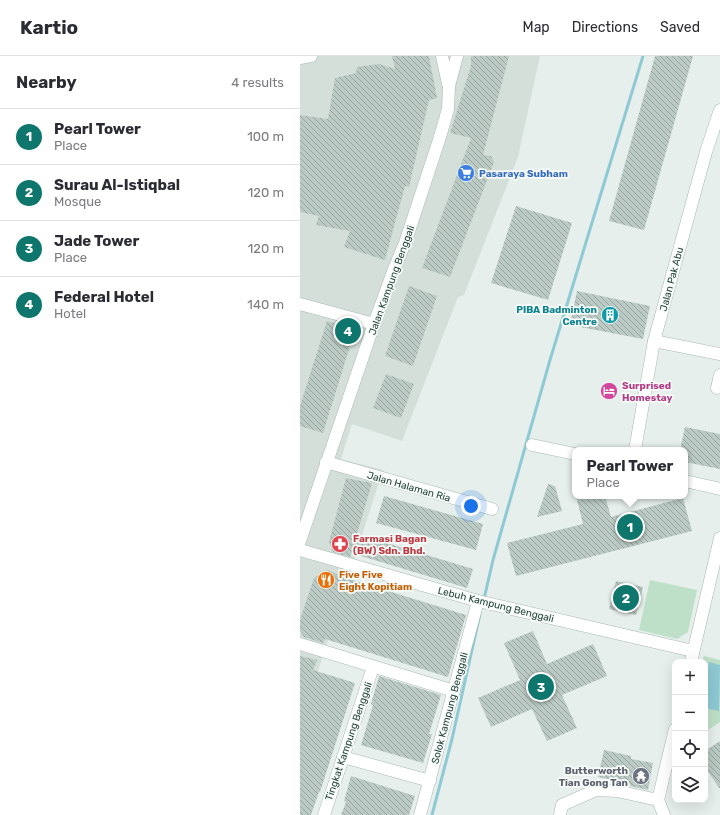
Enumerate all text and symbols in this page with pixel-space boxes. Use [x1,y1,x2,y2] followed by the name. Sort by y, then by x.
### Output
[20,16,78,39] text: Kartio
[523,19,550,36] text: Map
[572,19,638,36] text: Directions
[660,19,700,36] text: Saved
[16,72,77,92] text: Nearby
[231,75,284,90] text: 4 results
[54,120,141,138] text: Pearl Tower
[26,129,32,144] text: 1
[247,129,284,144] text: 100 m
[54,138,87,153] text: Place
[456,163,476,183] supermarket icon: Pasaraya Subham
[479,168,568,180] place label: Pasaraya Subham
[54,176,180,194] text: Surau Al-Istiqbal
[25,185,33,200] text: 2
[248,185,284,200] text: 120 m
[54,194,101,209] text: Mosque
[367,224,417,337] street label: Jalan Kampung Benggali
[54,232,139,250] text: Jade Tower
[25,241,33,256] text: 3
[248,241,284,256] text: 120 m
[658,246,686,313] street label: Jalan Pak Abu
[54,250,87,265] text: Place
[54,288,154,306] text: Federal Hotel
[25,297,33,312] text: 4
[247,297,284,312] text: 140 m
[516,304,597,328] place label: PIBA Badminton Centre
[600,305,620,325] building icon: PIBA Badminton Centre
[54,306,86,321] text: Hotel
[335,316,361,346] pin: 4
[622,380,673,404] place label: Surprised Homestay
[599,381,619,401] hotel icon: Surprised Homestay
[572,447,688,499] popup
[587,457,673,475] text: Pearl Tower
[366,469,452,505] street label: Jalan Halaman Ria
[587,475,620,490] text: Place
[461,496,481,516] your location
[617,512,643,542] pin: 1
[353,533,427,557] place label: Farmasi Bagan (BW) Sdn. Bhd.
[330,534,350,554] pharmacy icon: Farmasi Bagan (BW) Sdn. Bhd.
[339,569,412,593] place label: Five Five Eight Kopitiam
[316,570,336,590] restaurant icon: Five Five Eight Kopitiam
[613,583,639,613] pin: 2
[437,585,555,625] street label: Lebuh Kampung Benggali
[429,651,471,765] street label: Solok Kampung Benggali
[672,659,708,803] map controls
[672,659,708,695] button: +
[528,672,554,702] pin: 3
[323,680,375,802] street label: Tingkat Kampung Benggali
[672,695,708,731] button: −
[672,731,708,767] button: locate
[559,765,628,789] place label: Butterworth Tian Gong Tan
[631,766,651,786] temple icon: Butterworth Tian Gong Tan
[672,767,708,803] button: layers

